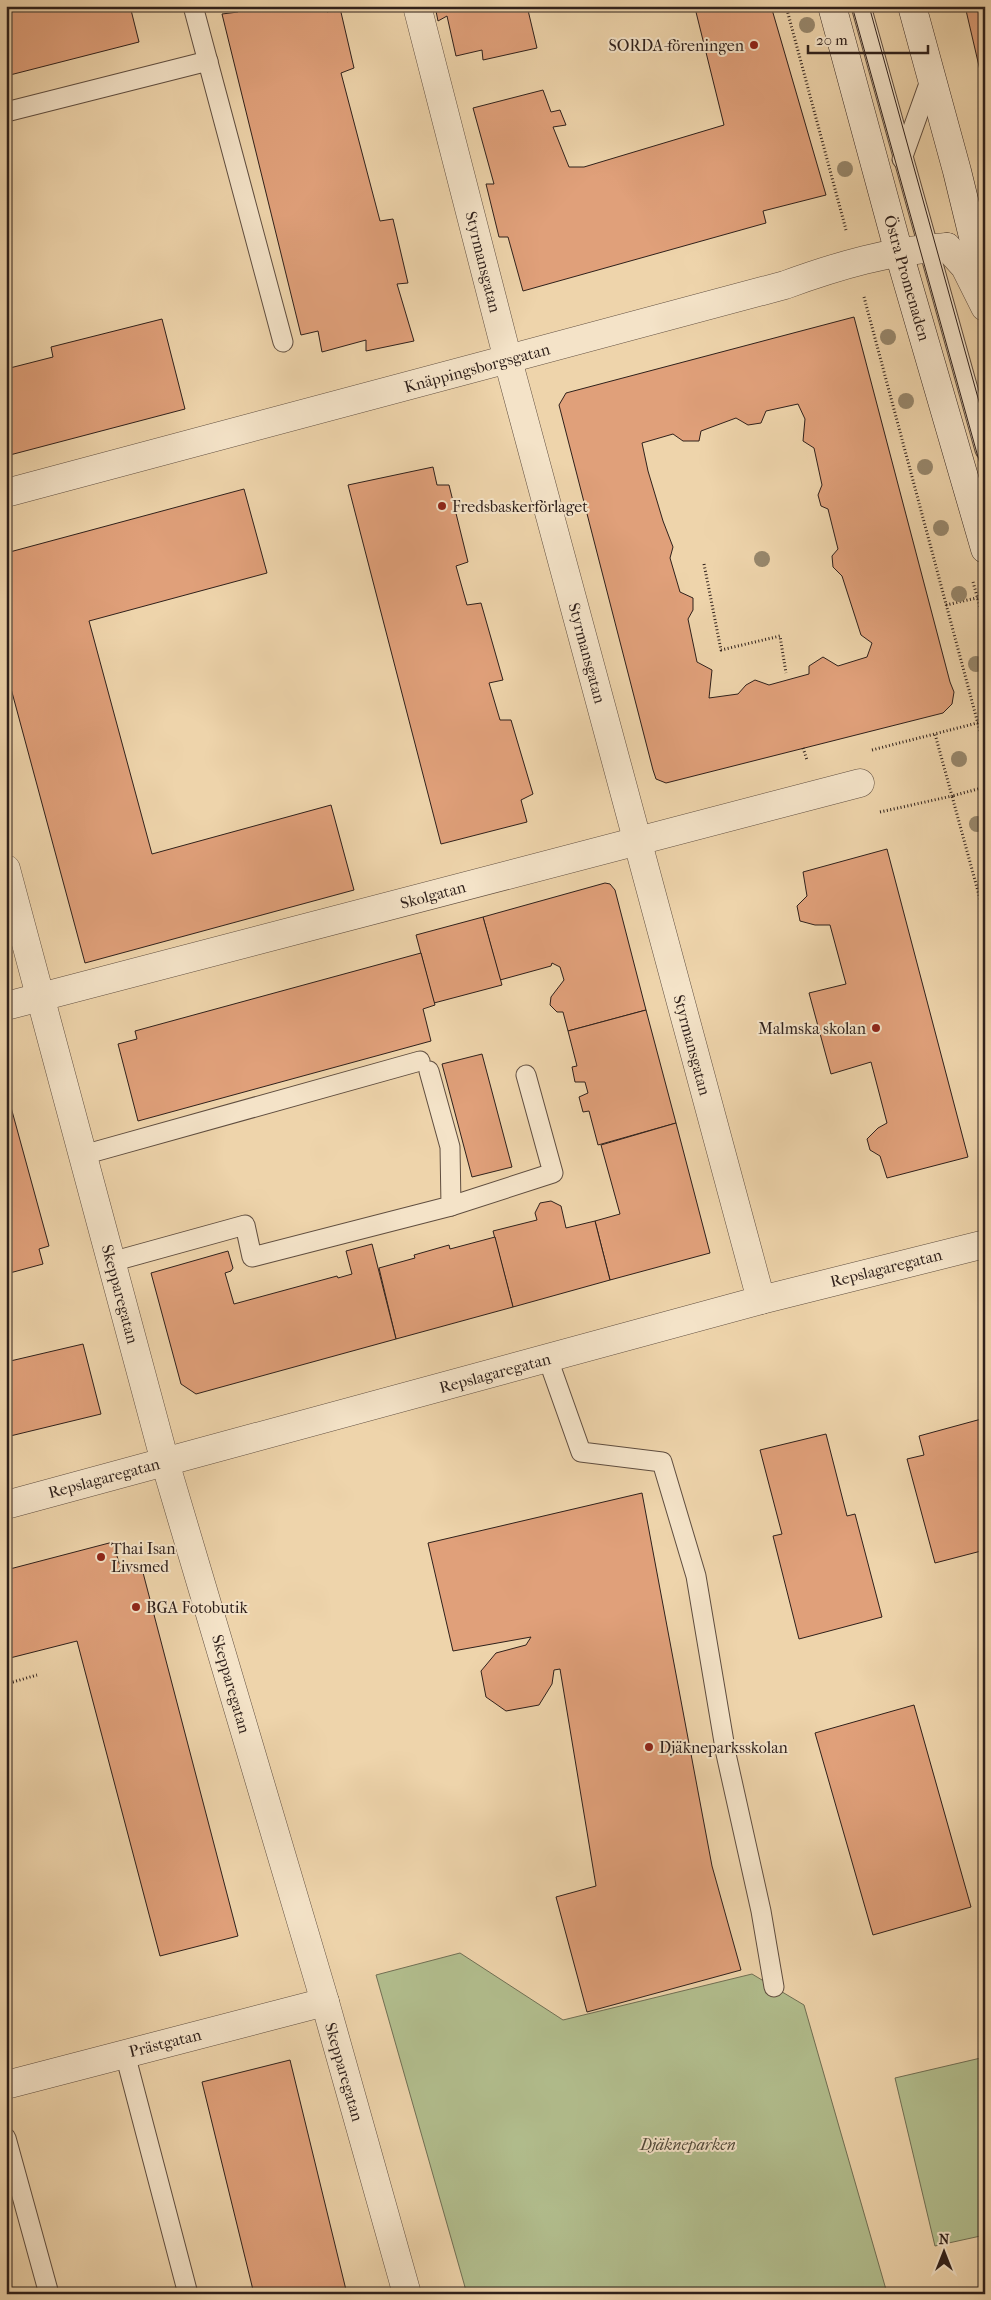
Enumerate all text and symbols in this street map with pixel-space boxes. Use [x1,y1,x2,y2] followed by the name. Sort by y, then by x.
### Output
[808,22,928,54] scale bar
[816,31,848,49] text: 20 m
[609,36,745,55] place label: SORDA-föreningen
[748,39,760,51] marker: SORDA-föreningen
[461,209,505,315] street label: Styrmansgatan
[880,213,934,344] street label: Östra Promenaden
[402,339,553,397] street label: Knäppingsborgsgatan
[452,497,588,516] place label: Fredsbaskerförlaget
[436,500,448,512] marker: Fredsbaskerförlaget
[564,601,610,706] street label: Styrmansgatan
[398,877,468,913] street label: Skolgatan
[669,993,715,1098] street label: Styrmansgatan
[758,1019,867,1038] place label: Malmska skolan
[870,1022,882,1034] marker: Malmska skolan
[98,1242,143,1346] street label: Skepparegatan
[828,1245,945,1291] street label: Repslagaregatan
[437,1349,553,1397] street label: Repslagaregatan
[46,1454,162,1502] street label: Repslagaregatan
[111,1539,176,1576] place label: Thai Isan Livsmed
[95,1551,107,1563] marker: Thai Isan Livsmed
[146,1598,249,1617] place label: BGA Fotobutik
[130,1601,142,1613] marker: BGA Fotobutik
[208,1632,254,1736] street label: Skepparegatan
[659,1738,789,1757] place label: Djäkneparksskolan
[643,1741,655,1753] marker: Djäkneparksskolan
[321,2020,367,2124] street label: Skepparegatan
[127,2025,204,2061] street label: Prästgatan
[639,2135,736,2154] park label: Djäkneparken
[918,2228,968,2278] north arrow
[939,2231,950,2248] text: N

